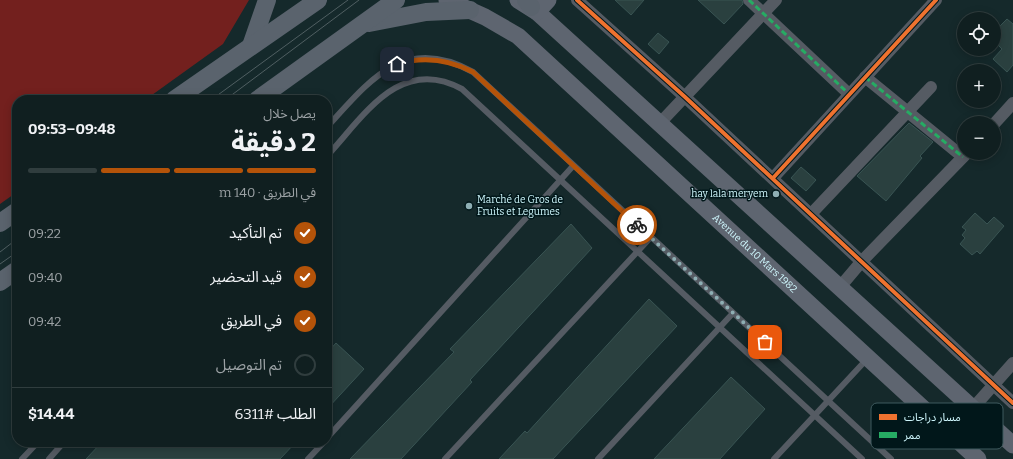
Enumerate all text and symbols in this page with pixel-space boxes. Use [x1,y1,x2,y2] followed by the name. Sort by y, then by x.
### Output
[957,12,1001,160] map controls
[957,12,1001,56] button: locate
[380,47,414,81] pin
[386,53,408,75] icon: home
[957,64,1001,108] button: +
[263,106,316,121] text: يصل خلال
[957,116,1001,160] button: −
[28,120,116,138] text: 09:48–09:53
[231,127,316,158] text: 2 دقيقة
[219,185,316,200] text: في الطريق · 140 m
[691,188,768,200] place label: hay lala meryem
[771,189,781,199] marker: hay lala meryem
[477,194,563,218] place label: Marché de Gros de Fruits et Legumes
[464,201,474,211] marker: Marché de Gros de Fruits et Legumes
[617,205,657,245] courier
[710,212,799,295] street label: Avenue du 10 Mars 1982
[626,214,648,236] icon: bike
[294,222,316,244] icon: check
[229,224,282,242] text: تم التأكيد
[28,226,61,241] text: 09:22
[294,266,316,288] icon: check
[210,268,282,286] text: قيد التحضير
[28,270,63,285] text: 09:40
[294,310,316,332] icon: check
[221,312,282,330] text: في الطريق
[28,314,61,329] text: 09:42
[748,325,782,359] pin
[754,331,776,353] icon: bag
[216,356,282,374] text: تم التوصيل
[871,403,1003,449] legend
[28,405,74,423] text: $14.44
[235,405,316,423] text: الطلب #6311
[904,411,961,424] text: مسار دراجات
[903,429,921,442] text: ممر

